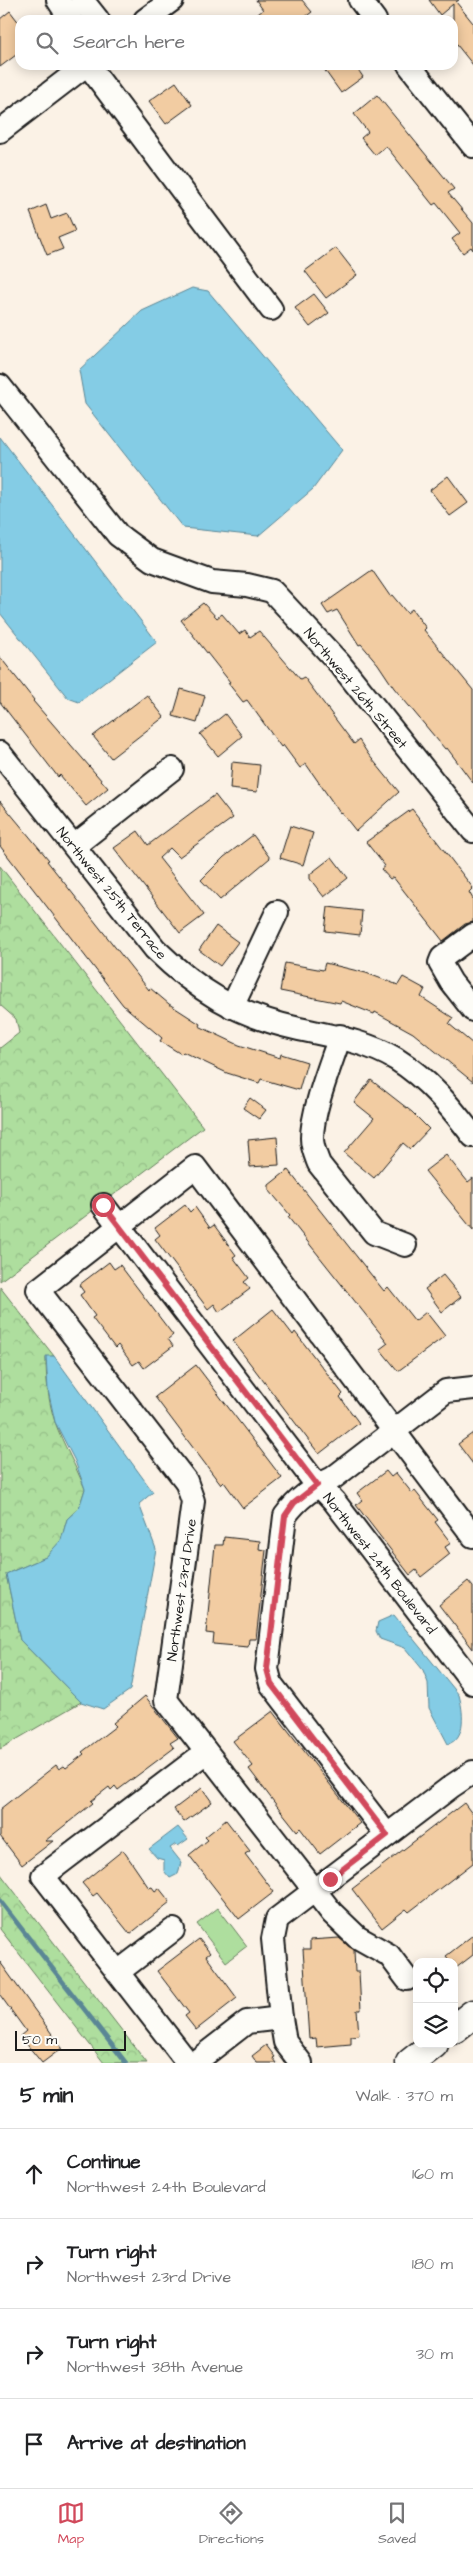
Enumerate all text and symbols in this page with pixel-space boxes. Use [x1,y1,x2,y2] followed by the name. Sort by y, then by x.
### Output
[15,15,458,70] search box
[33,29,61,57] icon: search
[73,29,185,56] text: Search here
[299,624,412,754] street label: Northwest 26th Street
[51,823,171,965] street label: Northwest 25th Terrace
[92,1194,115,1217] route start
[318,1489,441,1638] street label: Northwest 24th Boulevard
[162,1517,202,1663] street label: Northwest 23rd Drive
[319,1868,342,1891] route end
[413,1958,458,2048] map controls
[413,1958,458,2003] button: locate
[413,2003,458,2048] button: layers
[15,2028,126,2051] scale bar
[22,2030,57,2050] text: 50 m
[20,2081,73,2110] text: 5 min
[355,2085,453,2107] text: Walk · 370 m
[67,2149,141,2176] text: Continue
[20,2160,48,2188] icon: ahead
[412,2163,453,2185] text: 160 m
[67,2176,266,2198] text: Northwest 24th Boulevard
[67,2239,156,2266] text: Turn right
[20,2250,48,2278] icon: right
[412,2253,453,2275] text: 180 m
[67,2266,231,2288] text: Northwest 23rd Drive
[67,2329,156,2356] text: Turn right
[20,2340,48,2368] icon: right
[416,2343,453,2365] text: 30 m
[67,2356,243,2378] text: Northwest 38th Avenue
[20,2430,48,2458] icon: arrive
[67,2430,246,2457] text: Arrive at destination
[57,2499,85,2549] tab: Map
[199,2499,264,2549] tab: Directions
[378,2499,416,2549] tab: Saved

